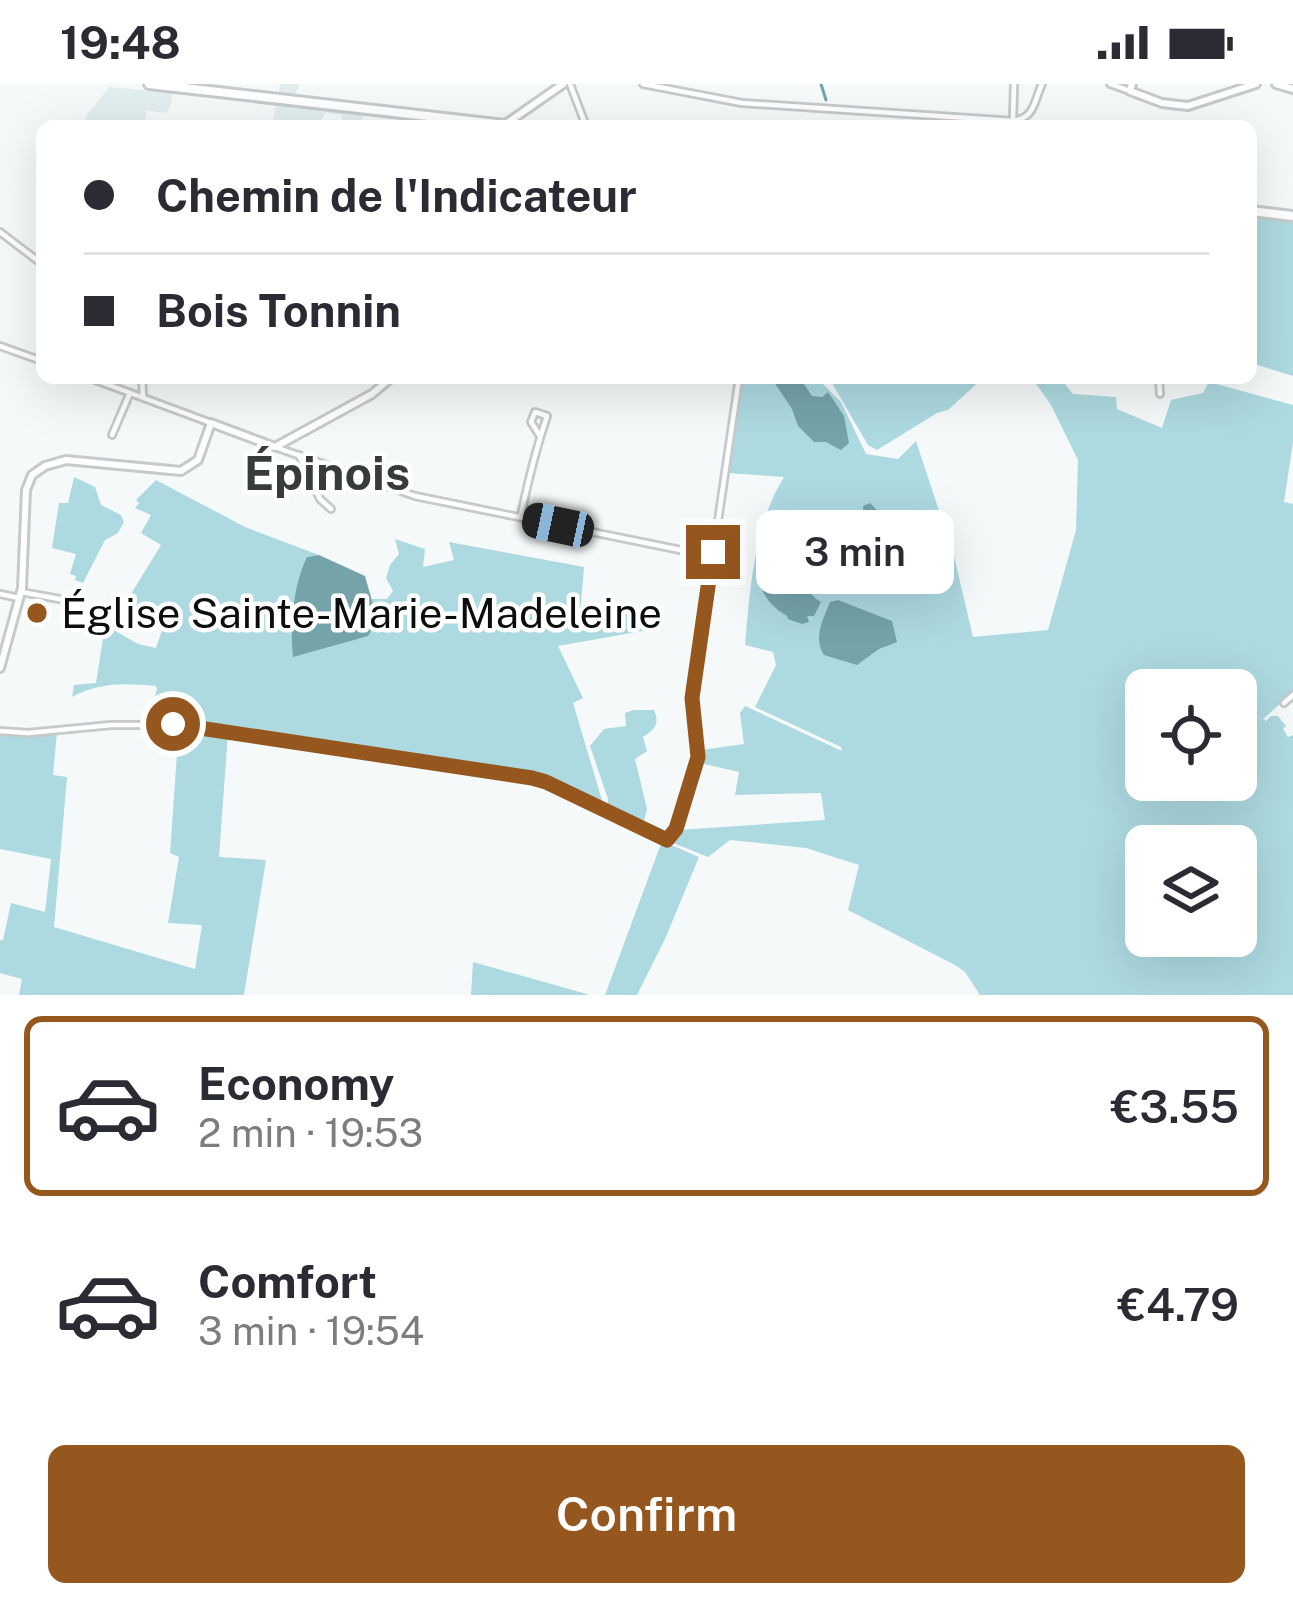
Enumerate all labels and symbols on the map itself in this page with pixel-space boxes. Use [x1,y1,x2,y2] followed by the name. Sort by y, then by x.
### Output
[244,444,410,501] district label: Épinois
[519,500,597,550] car
[755,510,953,594] callout: 3 min
[686,525,740,579] route end
[61,588,662,637] place label: Église Sainte-Marie-Madeleine
[24,600,50,626] marker: Église Sainte-Marie-Madeleine
[146,697,200,751] route start

